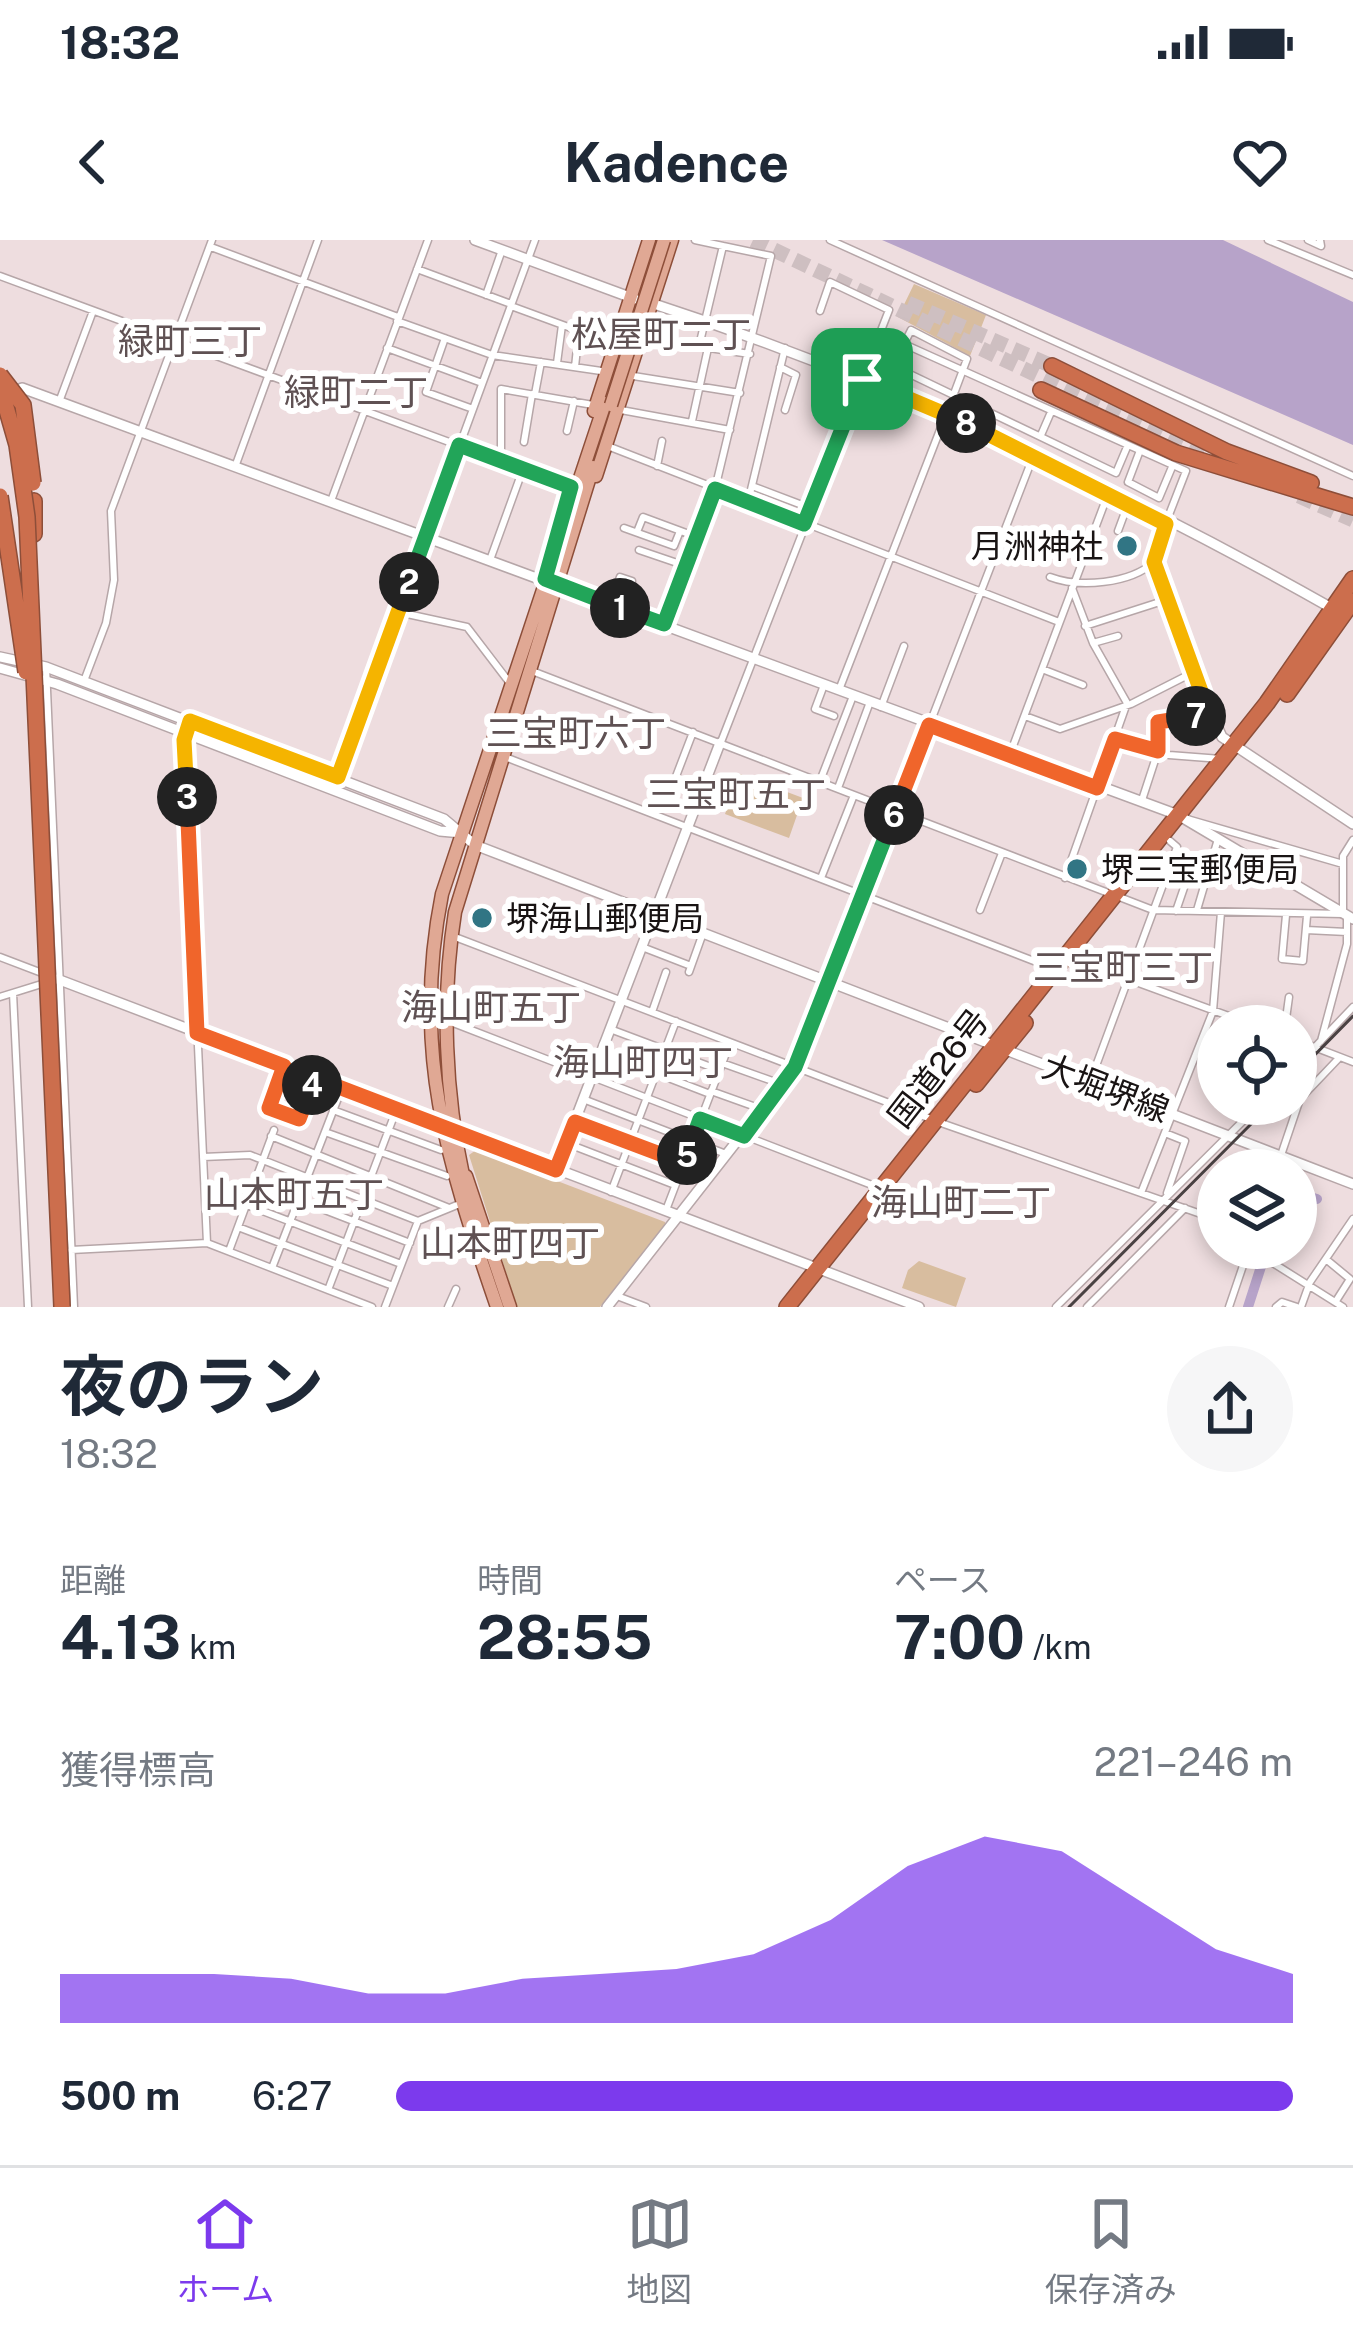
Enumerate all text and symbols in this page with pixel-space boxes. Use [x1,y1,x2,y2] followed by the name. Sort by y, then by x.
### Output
[60,16,180,69] text: 18:32
[60,129,126,195] icon: back
[1227,129,1293,195] icon: heart
[564,131,789,194] text: Kadence
[571,313,751,355] district label: 松屋町二丁
[118,320,262,362] district label: 緑町三丁
[811,328,913,430] pin
[829,346,895,412] icon: arrive
[284,371,428,413] district label: 緑町二丁
[936,393,996,453] pin: 8
[955,404,977,442] text: 8
[971,527,1103,565] place label: 月洲神社
[1114,533,1140,559] marker: 月洲神社
[379,552,439,612] pin: 2
[399,563,419,601] text: 2
[590,578,650,638] pin: 1
[613,589,627,627] text: 1
[1166,686,1226,746] pin: 7
[1186,697,1206,735] text: 7
[486,712,666,754] district label: 三宝町六丁
[157,767,217,827] pin: 3
[646,773,826,815] district label: 三宝町五丁
[176,778,198,816] text: 3
[864,785,924,845] pin: 6
[883,796,905,834] text: 6
[1101,850,1299,888] place label: 堺三宝郵便局
[1064,856,1090,882] marker: 堺三宝郵便局
[506,899,704,937] place label: 堺海山郵便局
[469,905,495,931] marker: 堺海山郵便局
[1033,946,1213,988] district label: 三宝町三丁
[401,986,581,1028] district label: 海山町五丁
[880,1001,996,1135] street label: 国道26号
[1197,1005,1317,1269] map controls
[1197,1005,1317,1125] button: locate
[553,1041,733,1083] district label: 海山町四丁
[1038,1047,1174,1129] street label: 大堀堺線
[282,1055,342,1115] pin: 4
[301,1066,323,1104] text: 4
[657,1125,717,1185] pin: 5
[676,1136,698,1174] text: 5
[1197,1149,1317,1269] button: layers
[204,1173,384,1215] district label: 山本町五丁
[871,1181,1051,1223] district label: 海山町二丁
[420,1222,600,1264] district label: 山本町四丁
[1167,1346,1293,1472] button: share
[60,1347,324,1425] text: 夜のラン
[60,1431,158,1477] text: 18:32
[60,1561,126,1599] text: 距離
[477,1561,543,1599] text: 時間
[894,1561,991,1599] text: ペース
[60,1602,181,1673] text: 4.13
[477,1602,653,1673] text: 28:55
[894,1602,1025,1673] text: 7:00
[181,1628,236,1666] text: km
[1025,1628,1092,1666] text: /km
[1094,1739,1293,1785] text: 221–246 m
[60,1747,216,1793] text: 獲得標高
[60,2073,180,2119] text: 500 m
[252,2073,333,2119] text: 6:27
[176,2191,274,2311] tab: ホーム
[627,2191,693,2311] tab: 地図
[1045,2191,1177,2311] tab: 保存済み

